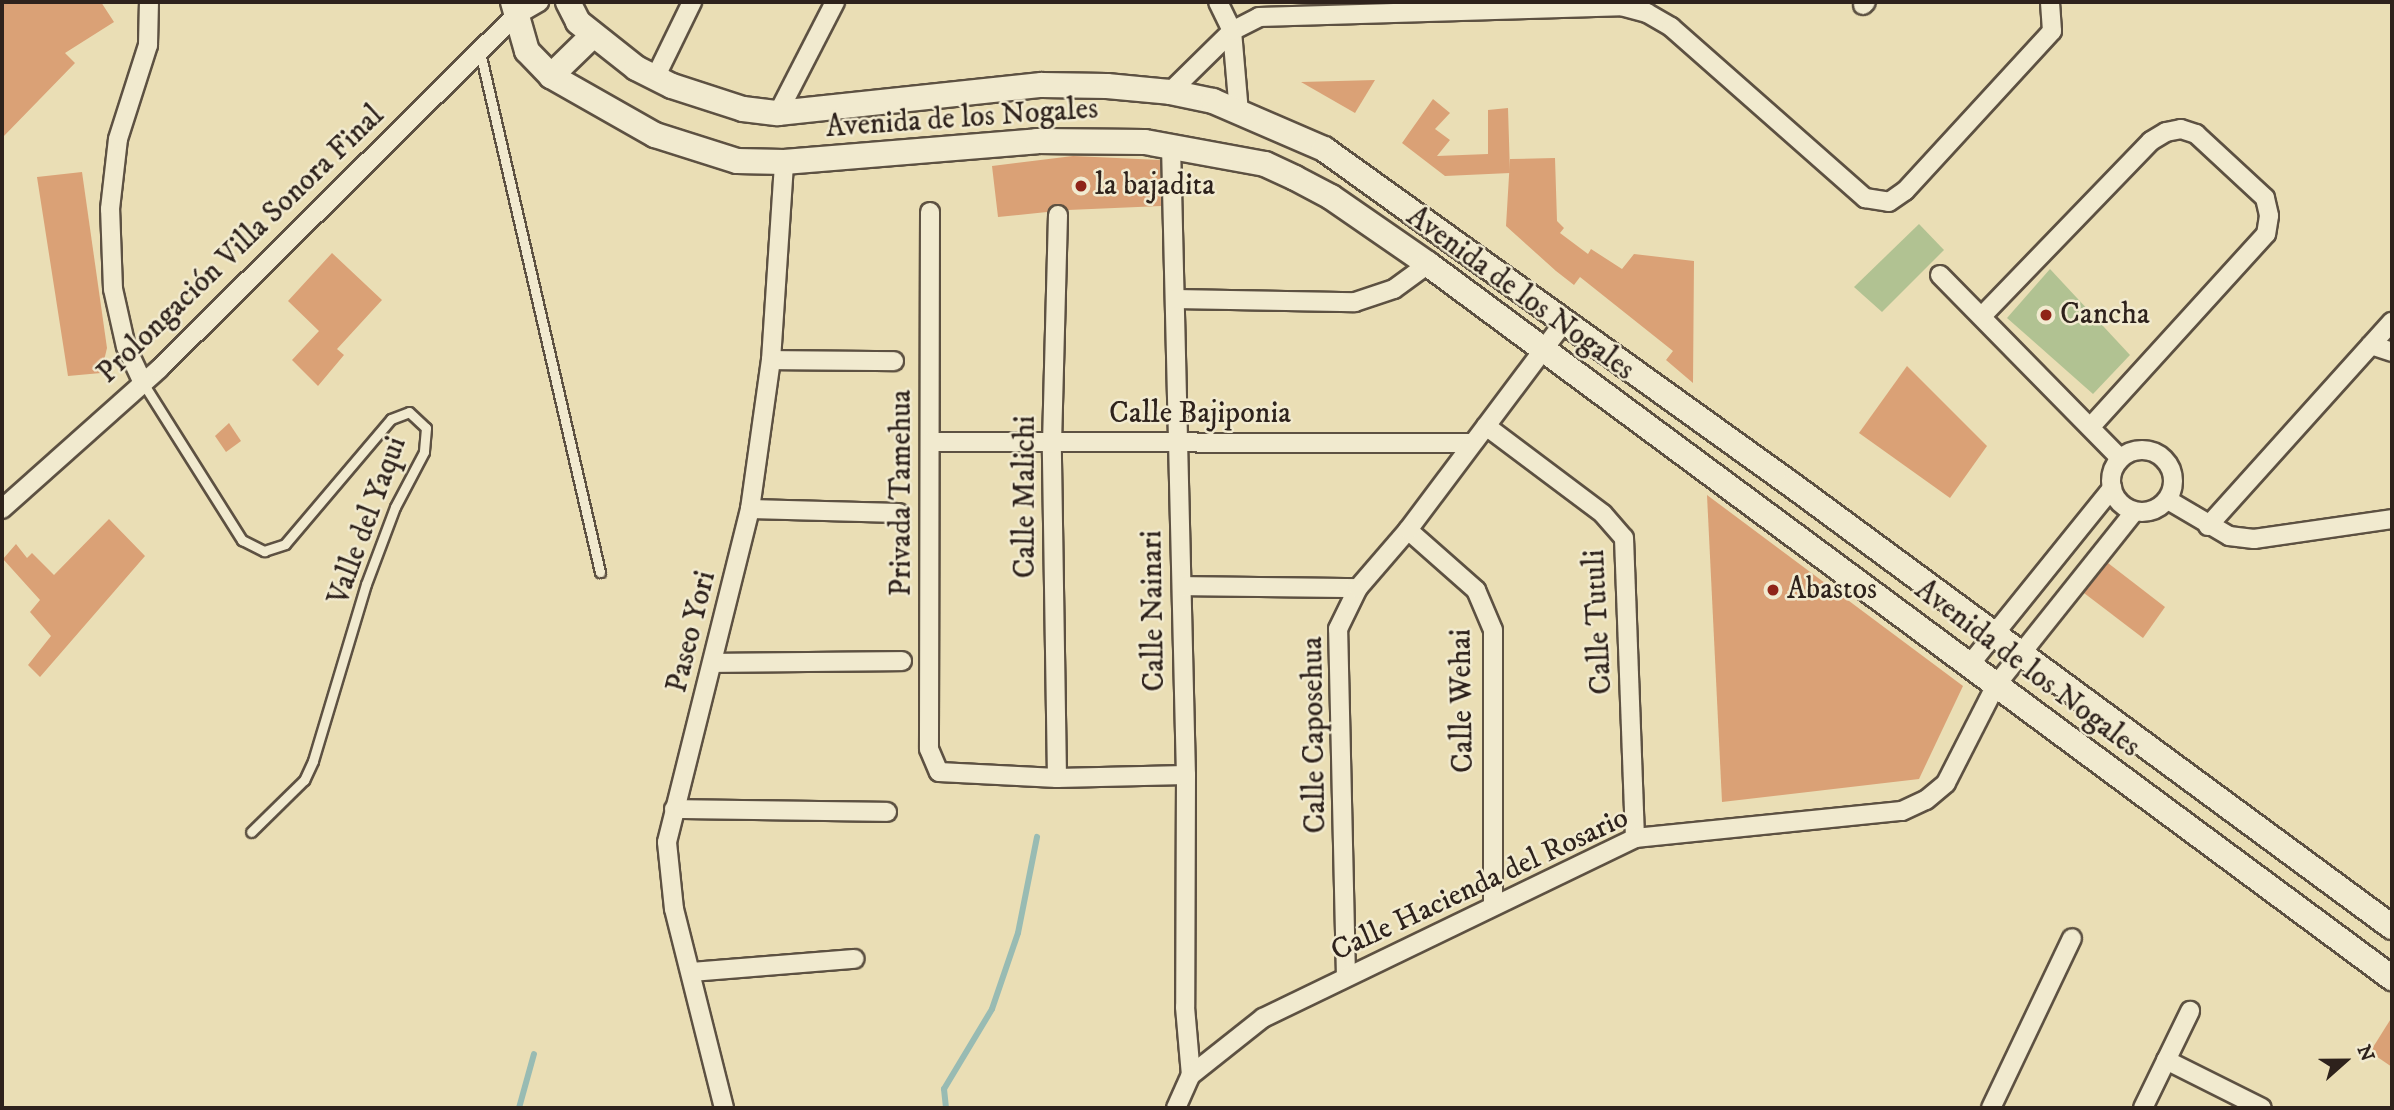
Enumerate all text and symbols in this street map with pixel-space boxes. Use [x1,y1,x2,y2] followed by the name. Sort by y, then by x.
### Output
[825,92,1099,146] street label: Avenida de los Nogales
[90,98,392,392] street label: Prolongación Villa Sonora Final
[1095,168,1215,204] place label: la bajadita
[1073,178,1089,194] marker: la bajadita
[1399,199,1641,389] street label: Avenida de los Nogales
[2060,297,2150,333] place label: Cancha
[2038,307,2054,323] marker: Cancha
[884,390,920,596] street label: Privada Tamehua
[1109,396,1291,432] street label: Calle Bajiponia
[1008,416,1044,578] street label: Calle Malichi
[321,432,415,610] street label: Valle del Yaqui
[1135,530,1173,692] street label: Calle Nainari
[1577,549,1621,695] street label: Calle Tutuli
[660,567,724,697] street label: Paseo Yori
[1787,572,1877,608] place label: Abastos
[1907,573,2147,765] street label: Avenida de los Nogales
[1765,582,1781,598] marker: Abastos
[1444,629,1482,773] street label: Calle Wehai
[1295,636,1335,834] street label: Calle Caposehua
[1326,800,1634,970] street label: Calle Hacienda del Rosario
[2310,1026,2380,1096] north arrow
[2352,1042,2379,1065] text: N

